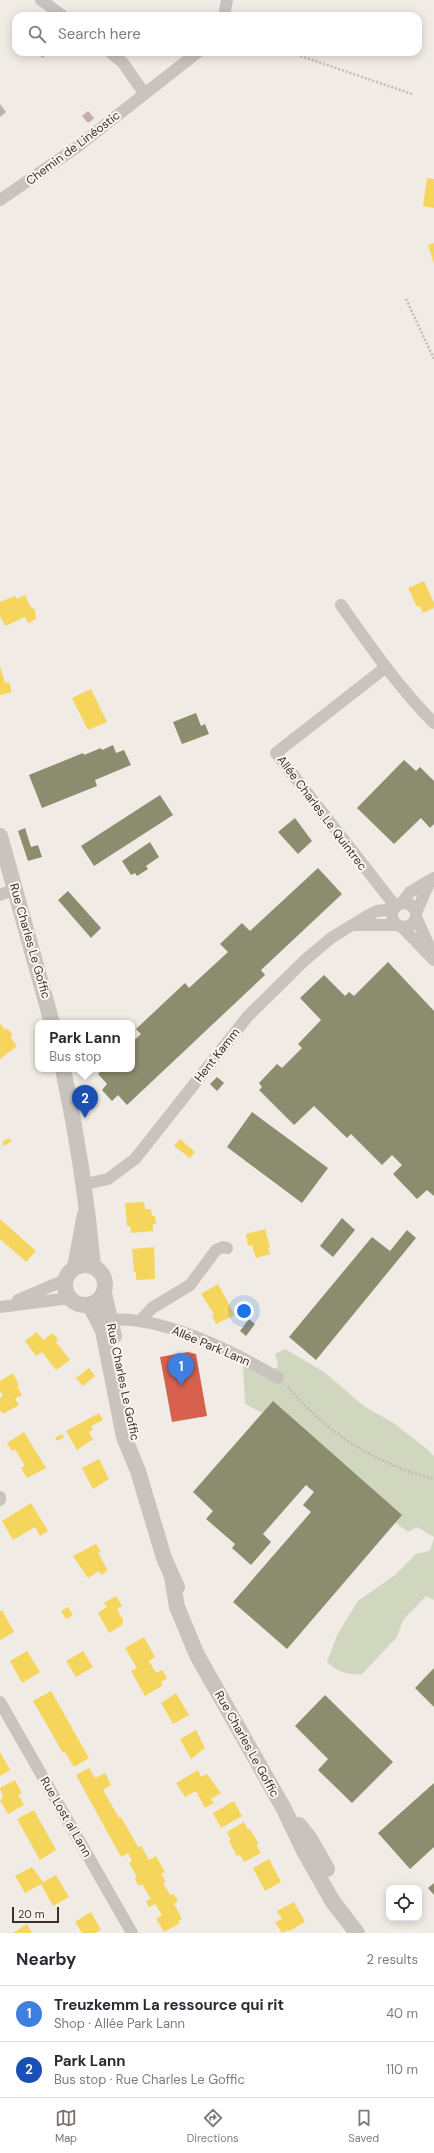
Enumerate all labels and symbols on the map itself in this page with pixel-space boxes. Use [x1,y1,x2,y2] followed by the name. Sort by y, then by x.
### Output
[23,107,123,189] street label: Chemin de Linéostic
[274,752,371,874] street label: Allée Charles Le Quintrec
[6,882,54,1001] street label: Rue Charles Le Goffic
[191,1025,243,1085] street label: Hent Kamm
[72,1085,98,1118] pin: 2
[234,1301,254,1321] your location
[103,1322,143,1442] street label: Rue Charles Le Goffic
[169,1322,253,1370] street label: Allée Park Lann
[168,1353,194,1386] pin: 1
[211,1688,283,1800] street label: Rue Charles Le Goffic
[37,1774,95,1860] street label: Rue Lost al Lann
[12,1905,59,1924] scale bar

